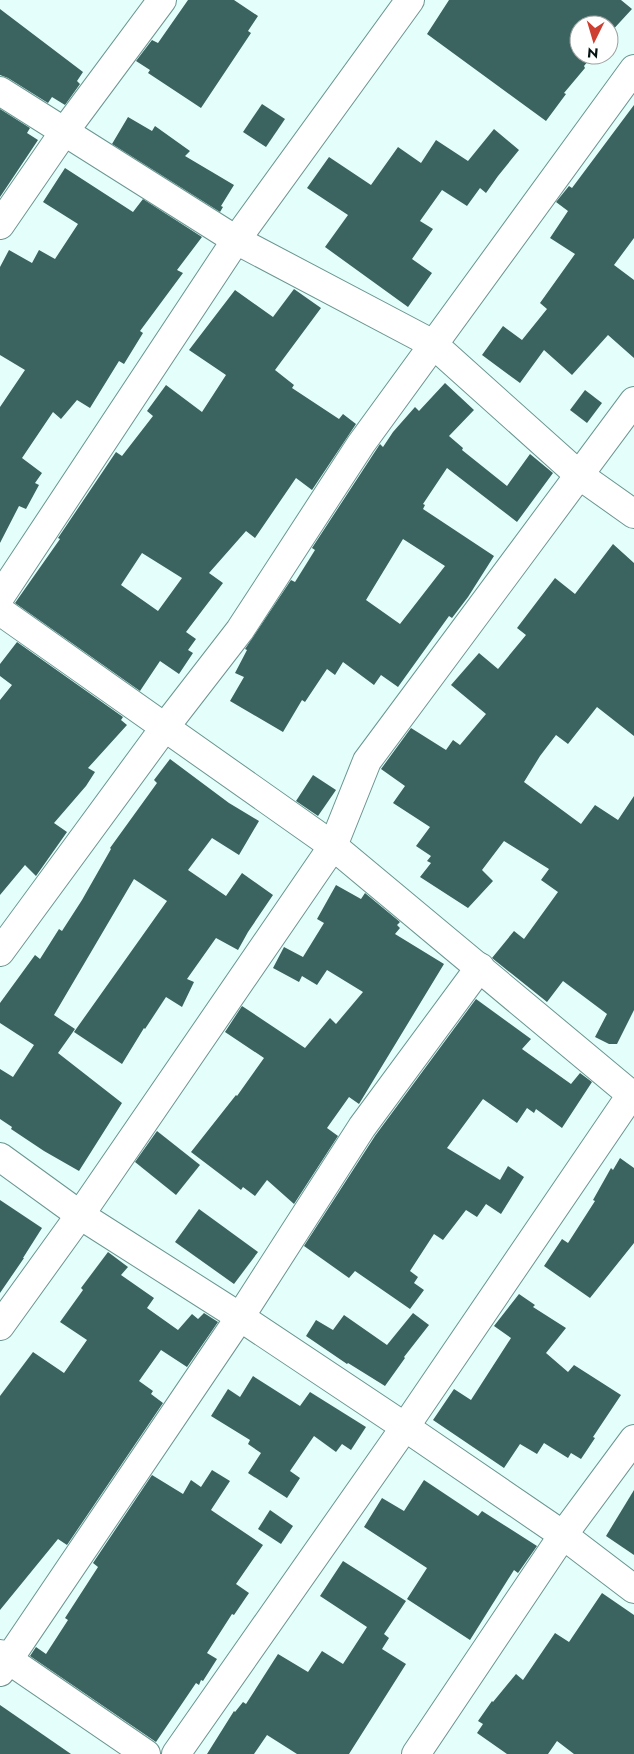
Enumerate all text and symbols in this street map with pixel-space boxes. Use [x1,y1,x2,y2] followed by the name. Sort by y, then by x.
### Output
[569,15,619,65] north arrow
[586,43,599,63] text: N

